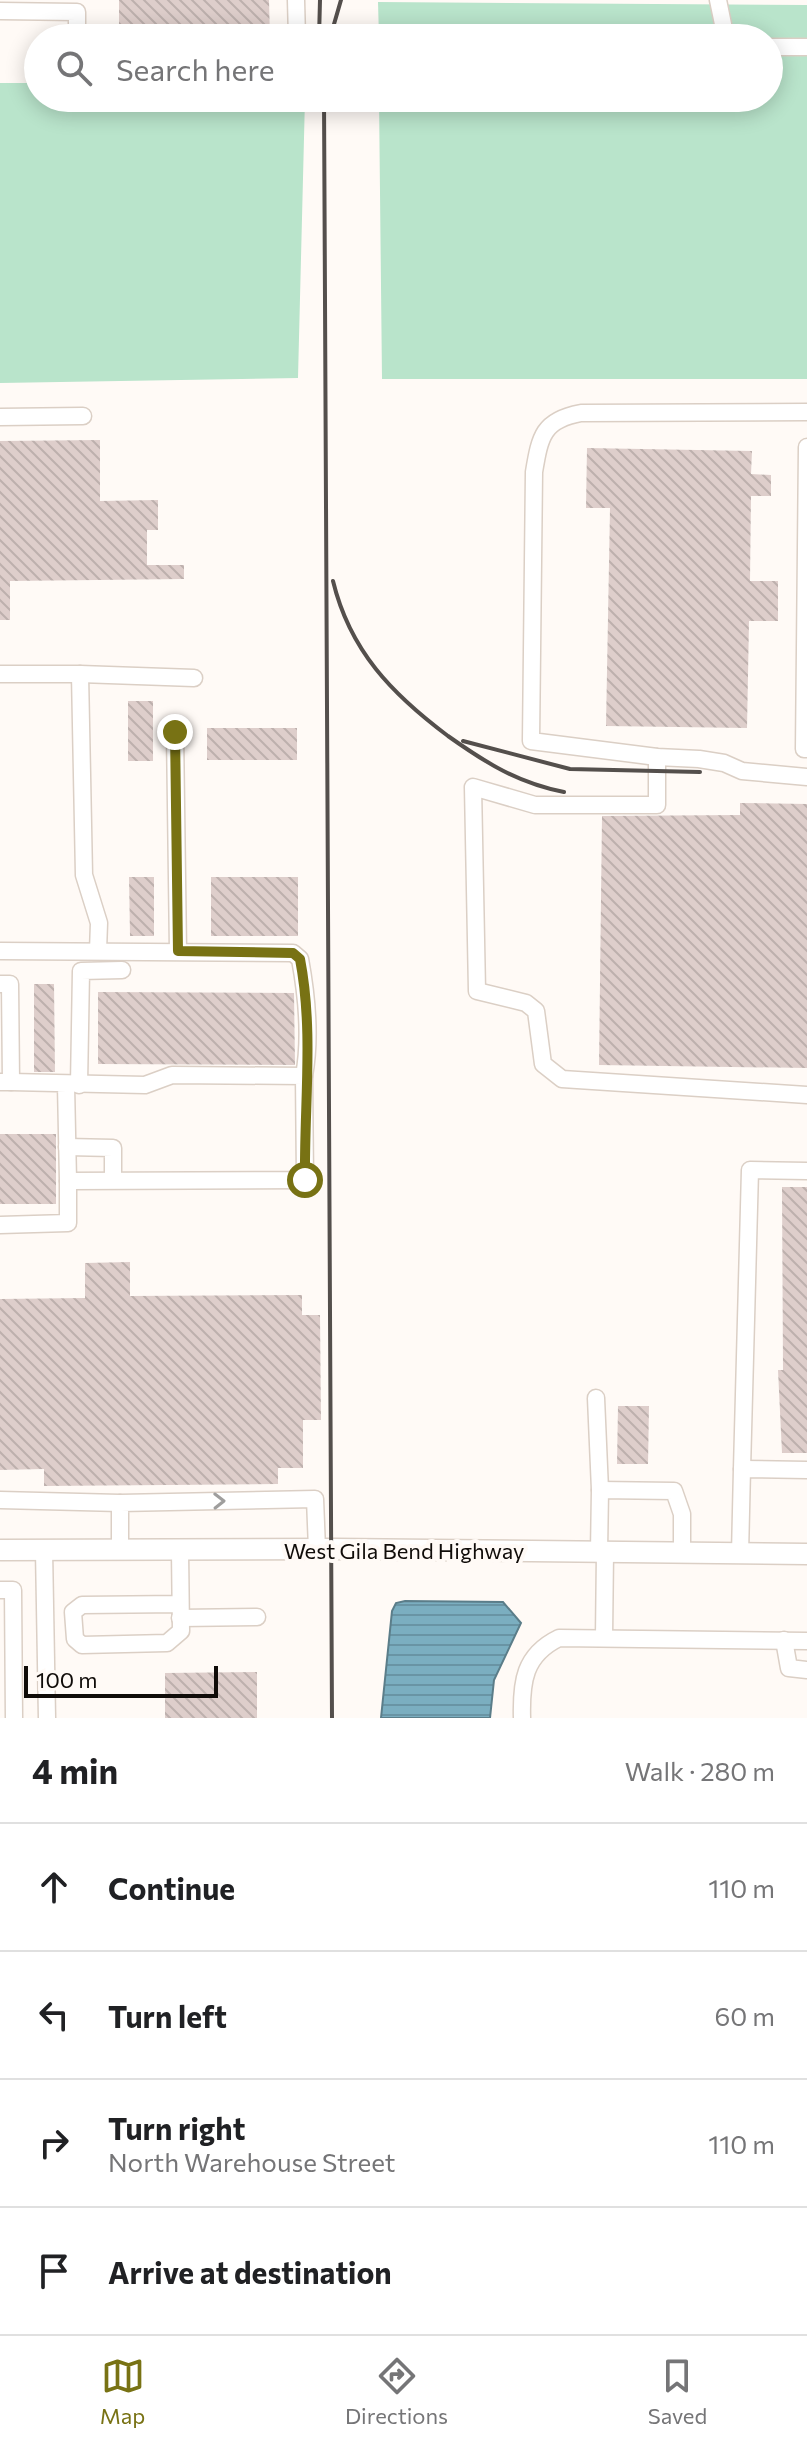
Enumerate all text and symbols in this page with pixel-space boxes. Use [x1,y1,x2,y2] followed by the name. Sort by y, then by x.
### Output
[24,24,783,112] search box
[52,46,96,90] icon: search
[116,50,275,87] text: Search here
[157,714,193,750] route end
[287,1162,323,1198] route start
[213,1492,226,1510] one-way arrow
[284,1537,524,1564] street label: West Gila Bend Highway
[24,1662,218,1698] scale bar
[36,1666,98,1693] text: 100 m
[32,1749,118,1791] text: 4 min
[625,1755,775,1786] text: Walk · 280 m
[32,1865,76,1909] icon: ahead
[108,1869,235,1906] text: Continue
[708,1872,775,1903] text: 110 m
[32,1993,76,2037] icon: left
[108,1997,227,2034] text: Turn left
[715,2000,775,2031] text: 60 m
[108,2109,245,2146] text: Turn right
[32,2121,76,2165] icon: right
[708,2128,775,2159] text: 110 m
[108,2146,395,2177] text: North Warehouse Street
[32,2249,76,2293] icon: arrive
[108,2253,392,2290] text: Arrive at destination
[100,2354,145,2429] tab: Map
[345,2354,448,2429] tab: Directions
[648,2354,707,2429] tab: Saved

